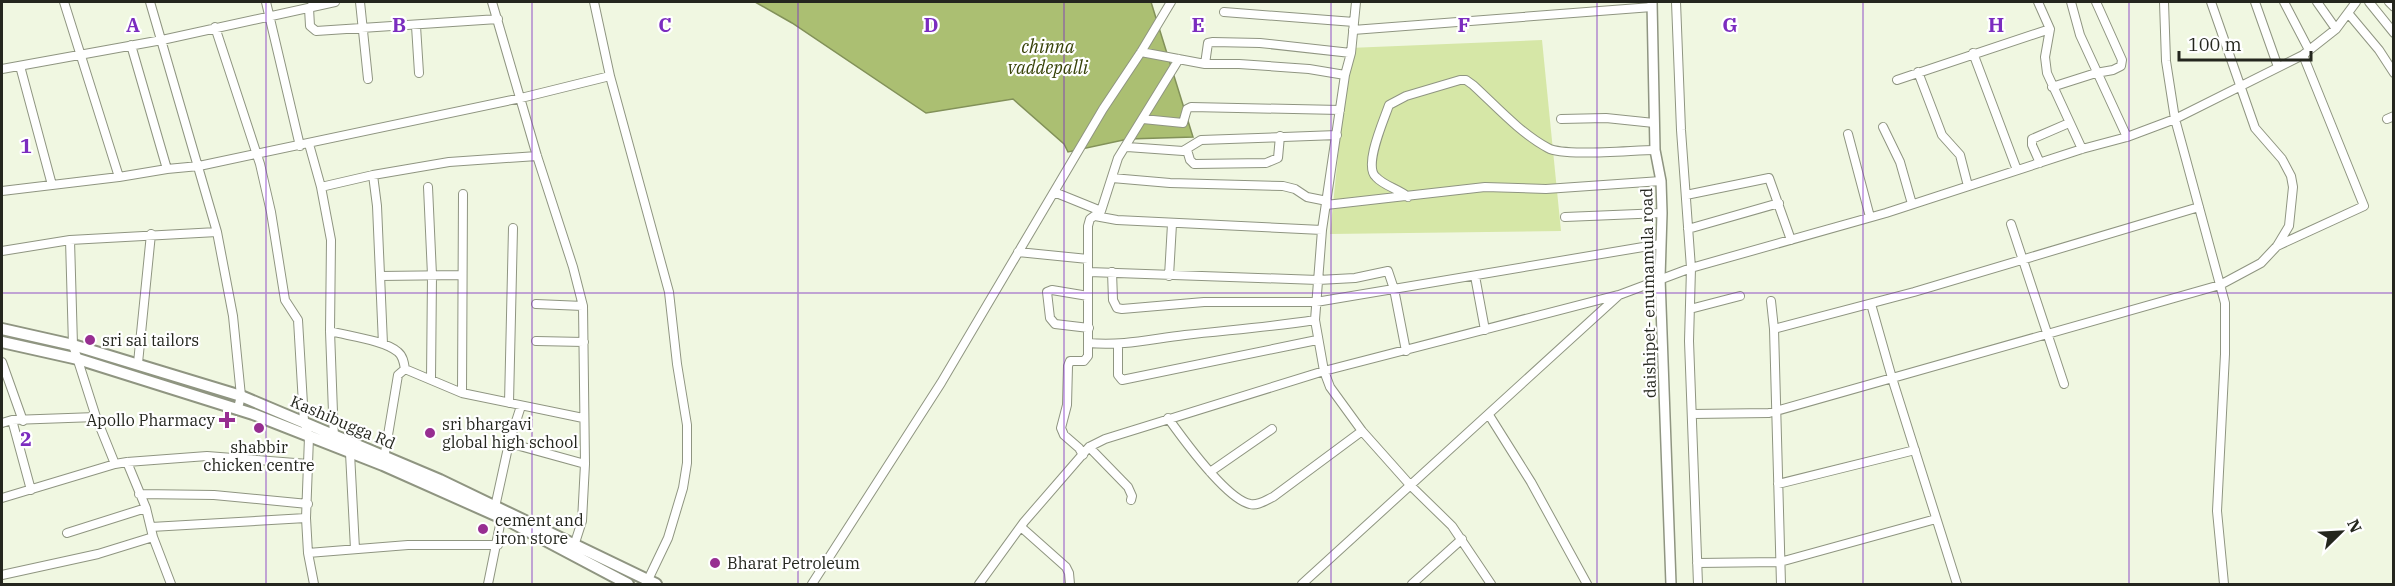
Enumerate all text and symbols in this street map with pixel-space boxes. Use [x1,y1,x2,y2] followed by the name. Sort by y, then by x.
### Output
[126,11,140,38] text: A
[392,11,406,38] text: B
[658,11,672,38] text: C
[923,11,939,38] text: D
[1191,11,1205,38] text: E
[1458,11,1470,38] text: F
[1722,11,1738,38] text: G
[1988,11,2004,38] text: H
[2179,24,2311,62] scale bar
[2188,33,2242,56] text: 100 m
[1008,35,1089,79] water label: chinna vaddepalli
[20,132,32,159] text: 1
[1636,188,1660,398] street label: daishipet- enumamula road
[102,330,199,350] place label: sri sai tailors
[83,333,97,347] marker: sri sai tailors
[287,391,399,453] street label: Kashibugga Rd
[86,410,215,430] place label: Apollo Pharmacy
[220,413,234,427] marker: Apollo Pharmacy
[442,414,578,452] place label: sri bhargavi global high school
[252,421,266,435] marker: shabbir chicken centre
[20,425,32,452] text: 2
[423,426,437,440] marker: sri bhargavi global high school
[203,437,315,475] place label: shabbir chicken centre
[2311,502,2371,562] north arrow
[495,510,584,548] place label: cement and iron store
[2343,516,2366,536] text: N
[476,522,490,536] marker: cement and iron store
[727,553,860,573] place label: Bharat Petroleum
[708,556,722,570] marker: Bharat Petroleum

